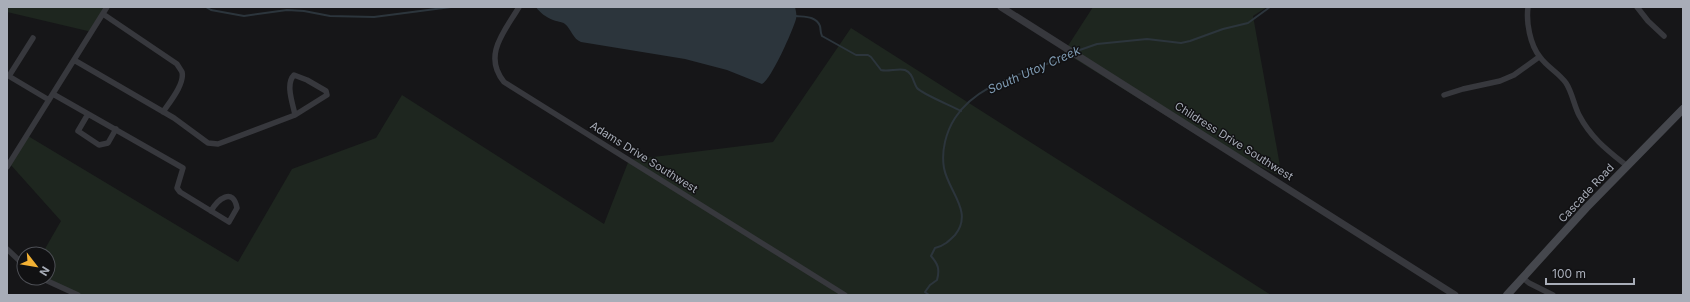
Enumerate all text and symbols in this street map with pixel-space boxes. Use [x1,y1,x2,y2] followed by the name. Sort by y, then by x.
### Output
[985,42,1083,97] water label: South Utoy Creek
[1172,99,1296,183] street label: Childress Drive Southwest
[588,118,701,196] street label: Adams Drive Southwest
[1555,161,1617,225] street label: Cascade Road
[16,246,56,286] north arrow
[1546,260,1634,286] scale bar
[36,264,53,278] text: N
[1552,266,1586,281] text: 100 m

